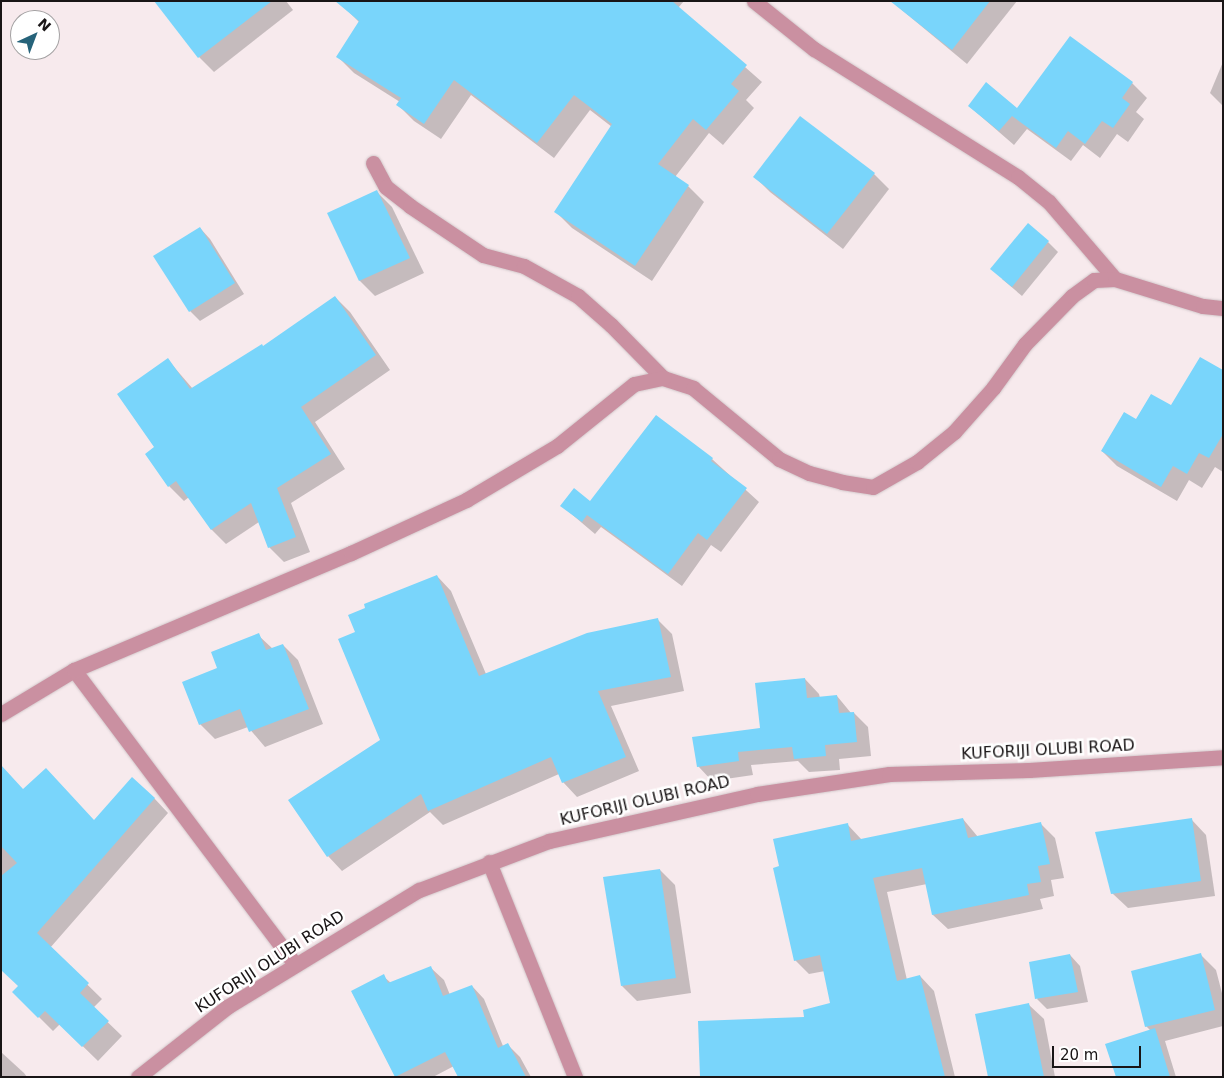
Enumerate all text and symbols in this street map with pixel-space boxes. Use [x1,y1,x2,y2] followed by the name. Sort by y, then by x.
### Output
[10,10,60,60] north arrow
[35,15,54,35] text: N
[961,736,1135,764] street label: KUFORIJI OLUBI ROAD
[558,772,732,830] street label: KUFORIJI OLUBI ROAD
[192,907,348,1017] street label: KUFORIJI OLUBI ROAD
[1054,1036,1143,1068] scale bar
[1060,1046,1098,1064] text: 20 m

